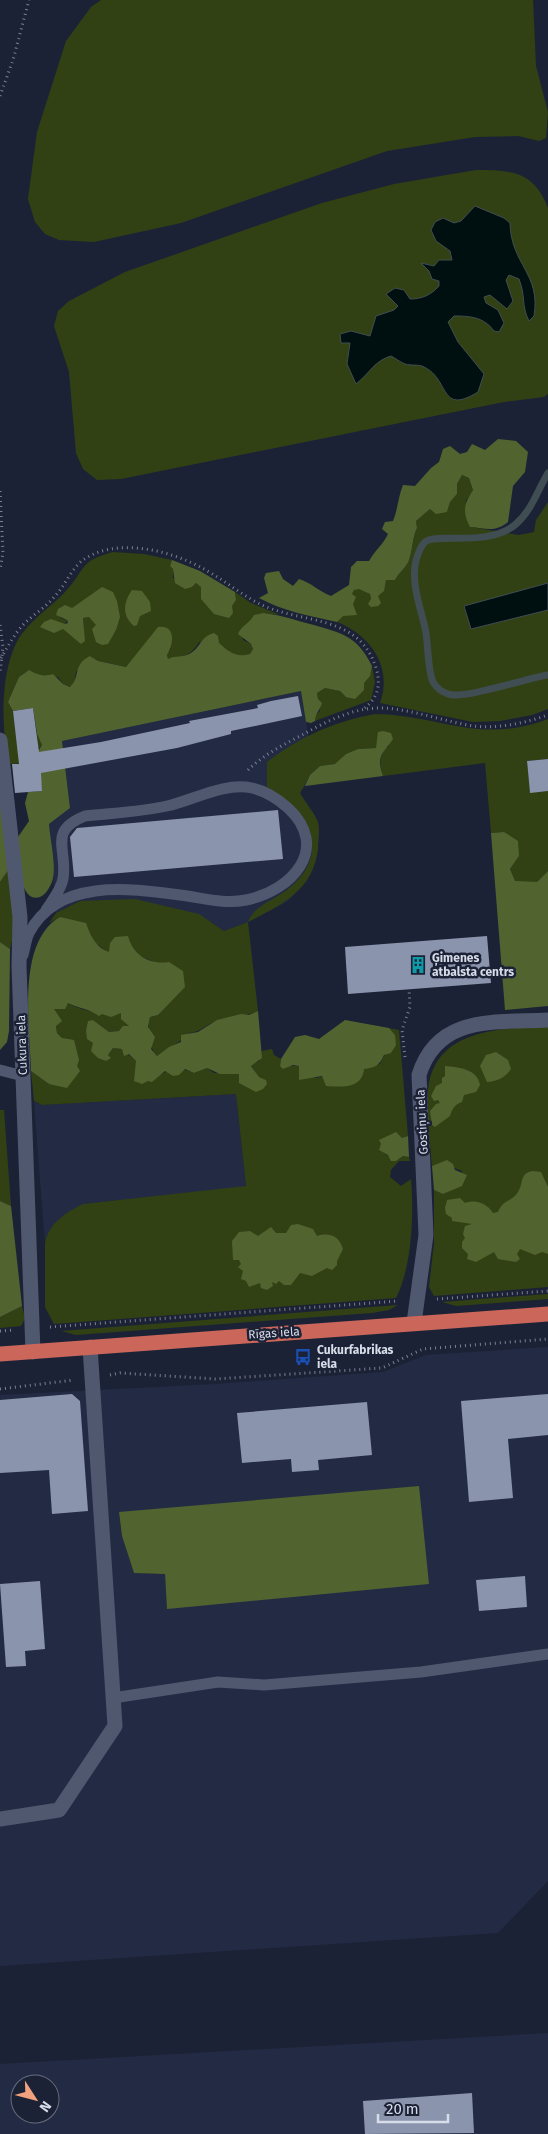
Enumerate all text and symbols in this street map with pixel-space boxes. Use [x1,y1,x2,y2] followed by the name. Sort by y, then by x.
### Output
[432,951,514,979] place label: Ģimenes atbalsta centrs
[408,955,428,975] building icon: Ģimenes atbalsta centrs
[14,1015,30,1075] street label: Cukura iela
[413,1089,432,1155] street label: Gostiņu iela
[248,1324,300,1342] street label: Rīgas iela
[317,1343,394,1371] place label: Cukurfabrikas iela
[293,1347,313,1367] bus stop icon: Cukurfabrikas iela
[10,2074,60,2124] north arrow
[378,2092,448,2124] scale bar
[36,2098,55,2115] text: N
[386,2100,419,2118] text: 20 m

